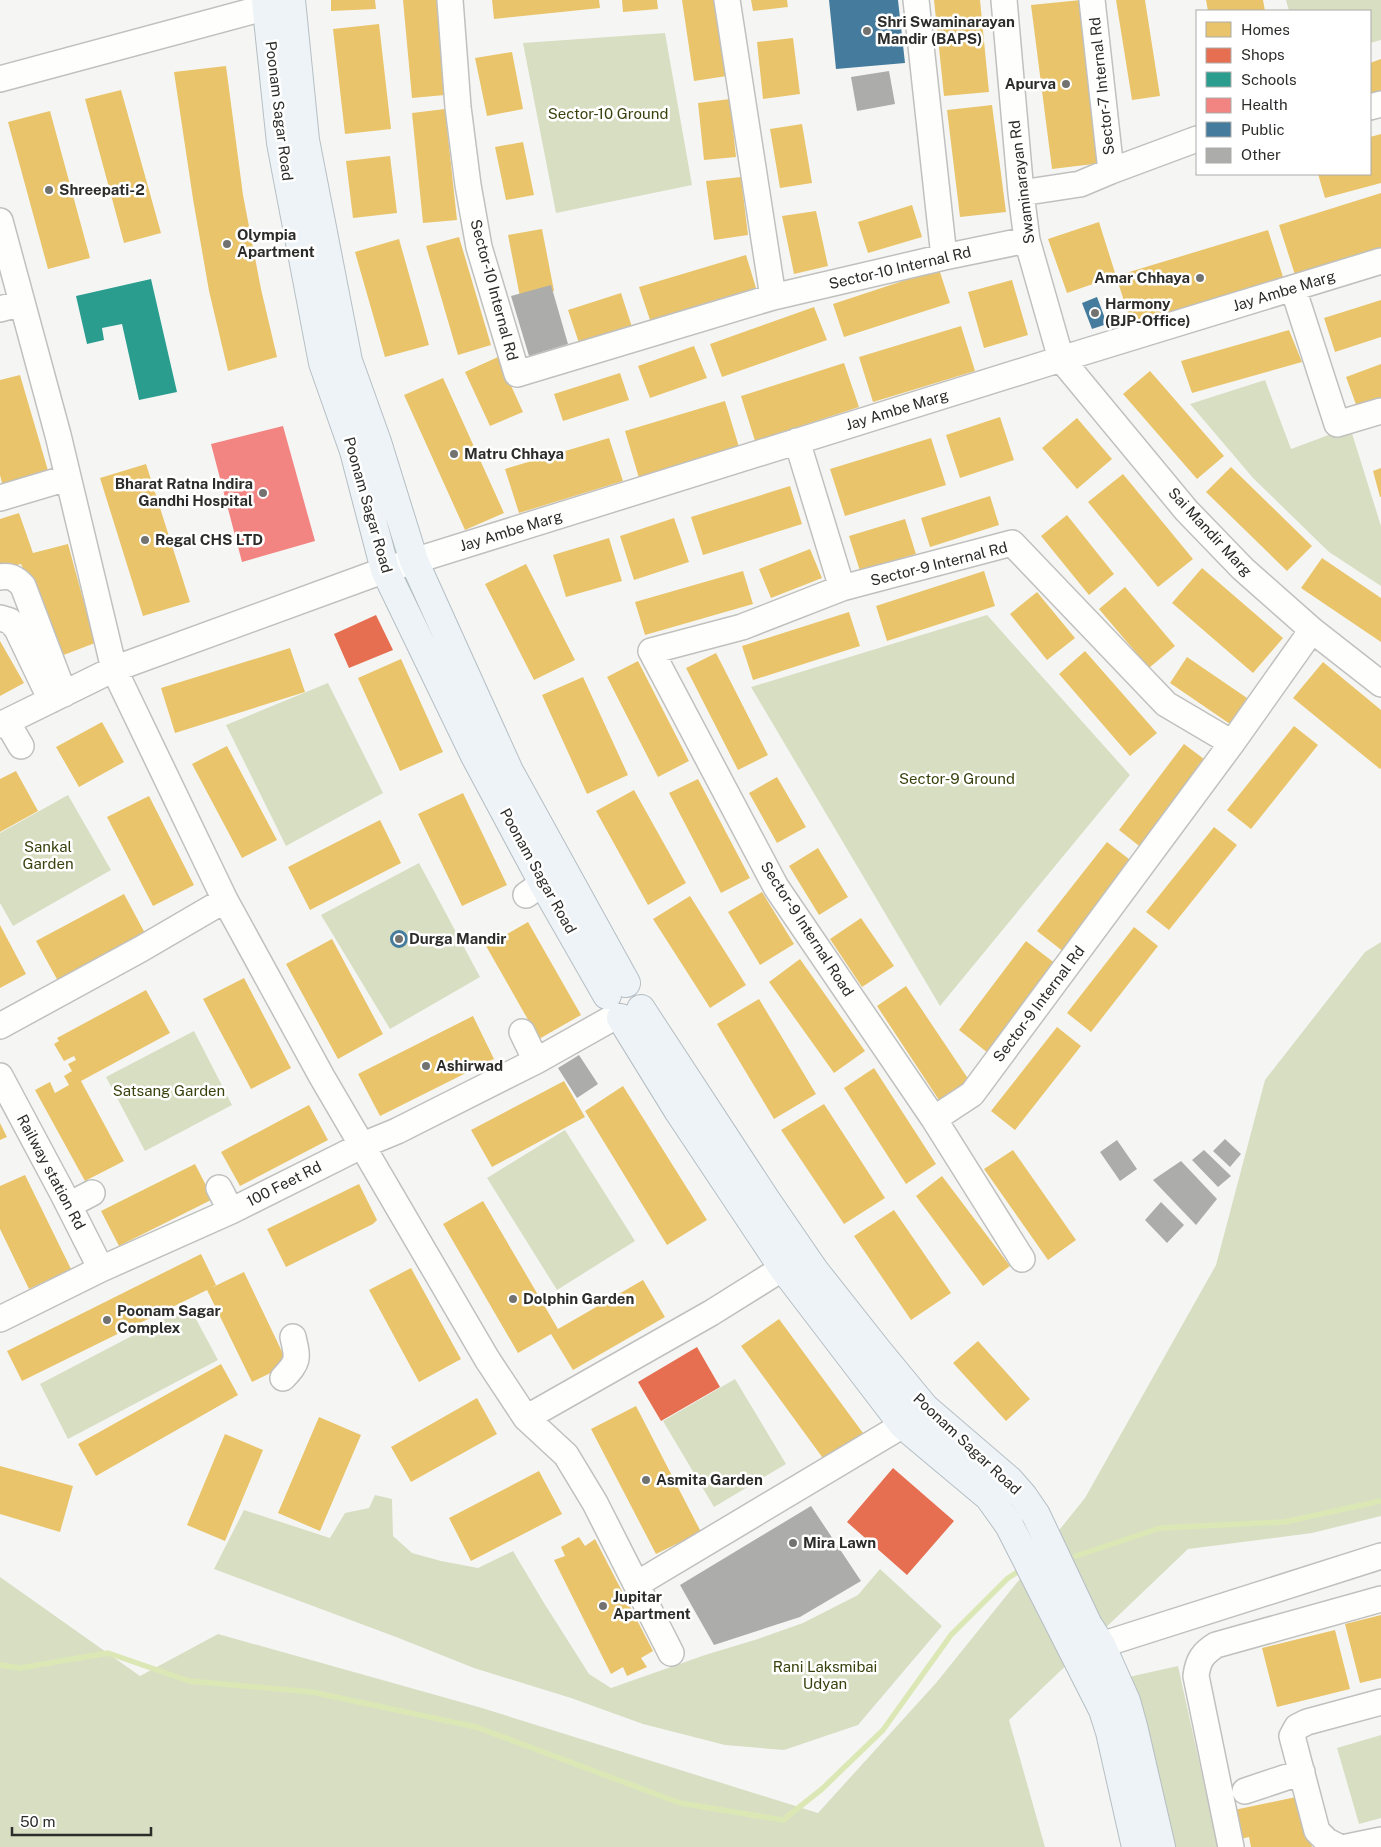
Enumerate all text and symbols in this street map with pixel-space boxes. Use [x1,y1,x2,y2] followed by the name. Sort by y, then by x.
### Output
[1196,10,1371,175] legend
[877,13,1015,47] place label: Shri Swaminarayan Mandir (BAPS)
[1086,16,1117,156] street label: Sector-7 Internal Rd
[1241,21,1290,38] text: Homes
[861,25,873,37] marker: Shri Swaminarayan Mandir (BAPS)
[262,40,297,182] street label: Poonam Sagar Road
[1241,46,1285,63] text: Shops
[1241,71,1297,88] text: Schools
[1005,75,1056,92] place label: Apurva
[1060,78,1072,90] marker: Apurva
[1241,96,1288,113] text: Health
[548,105,668,122] park label: Sector-10 Ground
[1005,119,1038,245] street label: Swaminarayan Rd
[1241,121,1285,138] text: Public
[1241,146,1281,163] text: Other
[59,181,145,198] place label: Shreepati-2
[43,184,55,196] marker: Shreepati-2
[467,217,522,362] street label: Sector-10 Internal Rd
[237,226,315,260] place label: Olympia Apartment
[221,238,233,250] marker: Olympia Apartment
[827,243,973,292] street label: Sector-10 Internal Rd
[1230,267,1337,314] street label: Jay Ambe Marg
[1094,269,1190,286] place label: Amar Chhaya
[1194,272,1206,284] marker: Amar Chhaya
[1105,295,1191,329] place label: Harmony (BJP-Office)
[1089,307,1101,319] marker: Harmony (BJP-Office)
[843,386,950,433] street label: Jay Ambe Marg
[341,435,396,575] street label: Poonam Sagar Road
[464,445,564,462] place label: Matru Chhaya
[448,448,460,460] marker: Matru Chhaya
[115,475,253,509] place label: Bharat Ratna Indira Gandhi Hospital
[1165,484,1256,579] street label: Sai Mandir Marg
[257,487,269,499] marker: Bharat Ratna Indira Gandhi Hospital
[457,507,564,554] street label: Jay Ambe Marg
[155,531,263,548] place label: Regal CHS LTD
[139,534,151,546] marker: Regal CHS LTD
[869,538,1009,589] street label: Sector-9 Internal Rd
[899,770,1015,787] park label: Sector-9 Ground
[497,805,580,936] street label: Poonam Sagar Road
[22,838,74,872] park label: Sankal Garden
[757,858,857,999] street label: Sector-9 Internal Road
[409,930,506,947] place label: Durga Mandir
[393,933,405,945] marker: Durga Mandir
[989,942,1088,1065] street label: Sector-9 Internal Rd
[436,1057,503,1074] place label: Ashirwad
[420,1060,432,1072] marker: Ashirwad
[113,1082,225,1099] park label: Satsang Garden
[14,1111,89,1232] street label: Railway station Rd
[244,1157,324,1210] street label: 100 Feet Rd
[523,1290,634,1307] place label: Dolphin Garden
[507,1293,519,1305] marker: Dolphin Garden
[117,1302,221,1336] place label: Poonam Sagar Complex
[101,1314,113,1326] marker: Poonam Sagar Complex
[910,1389,1025,1498] street label: Poonam Sagar Road
[656,1471,763,1488] place label: Asmita Garden
[640,1474,652,1486] marker: Asmita Garden
[803,1534,876,1551] place label: Mira Lawn
[787,1537,799,1549] marker: Mira Lawn
[613,1588,691,1622] place label: Jupitar Apartment
[597,1600,609,1612] marker: Jupitar Apartment
[773,1658,877,1692] park label: Rani Laksmibai Udyan
[12,1804,151,1836] scale bar
[20,1813,55,1830] text: 50 m

